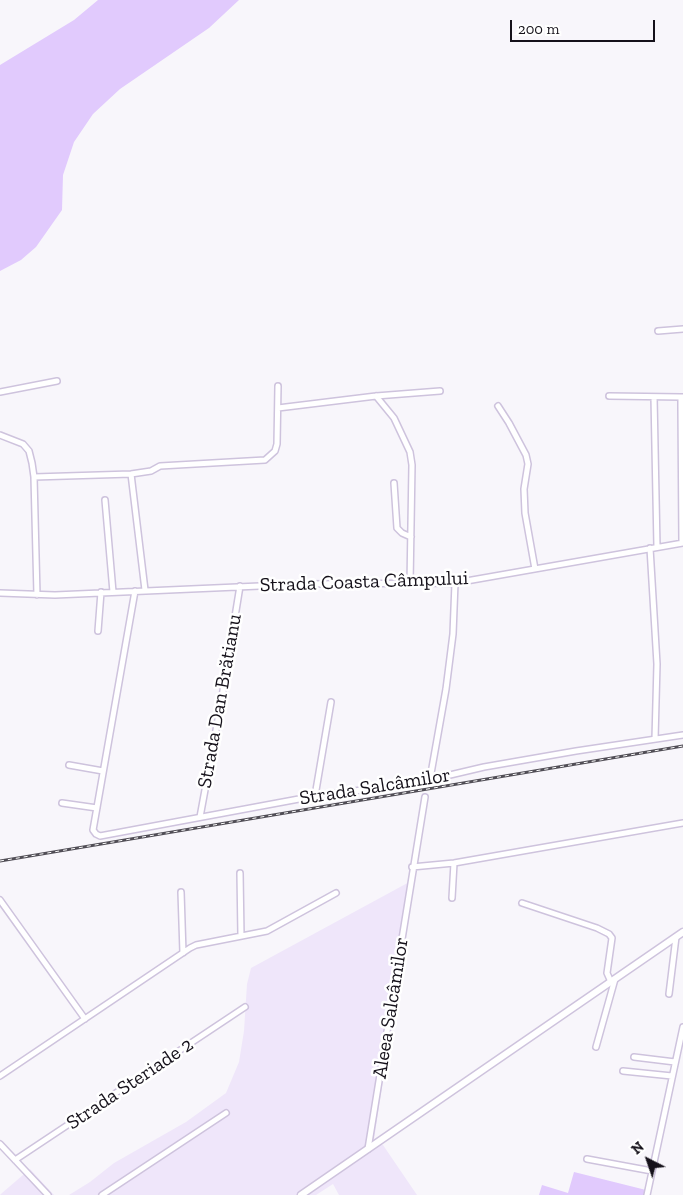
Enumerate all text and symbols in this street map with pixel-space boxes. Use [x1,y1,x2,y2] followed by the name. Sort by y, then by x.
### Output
[513,10,658,42] scale bar
[518,20,559,38] text: 200 m
[259,566,469,598] street label: Strada Coasta Câmpului
[193,612,247,790] street label: Strada Dan Brătianu
[298,763,452,811] street label: Strada Salcâmilor
[368,936,414,1080] street label: Aleea Salcâmilor
[62,1033,198,1135] street label: Strada Steriade 2
[623,1135,673,1185] north arrow
[628,1138,647,1158] text: N

